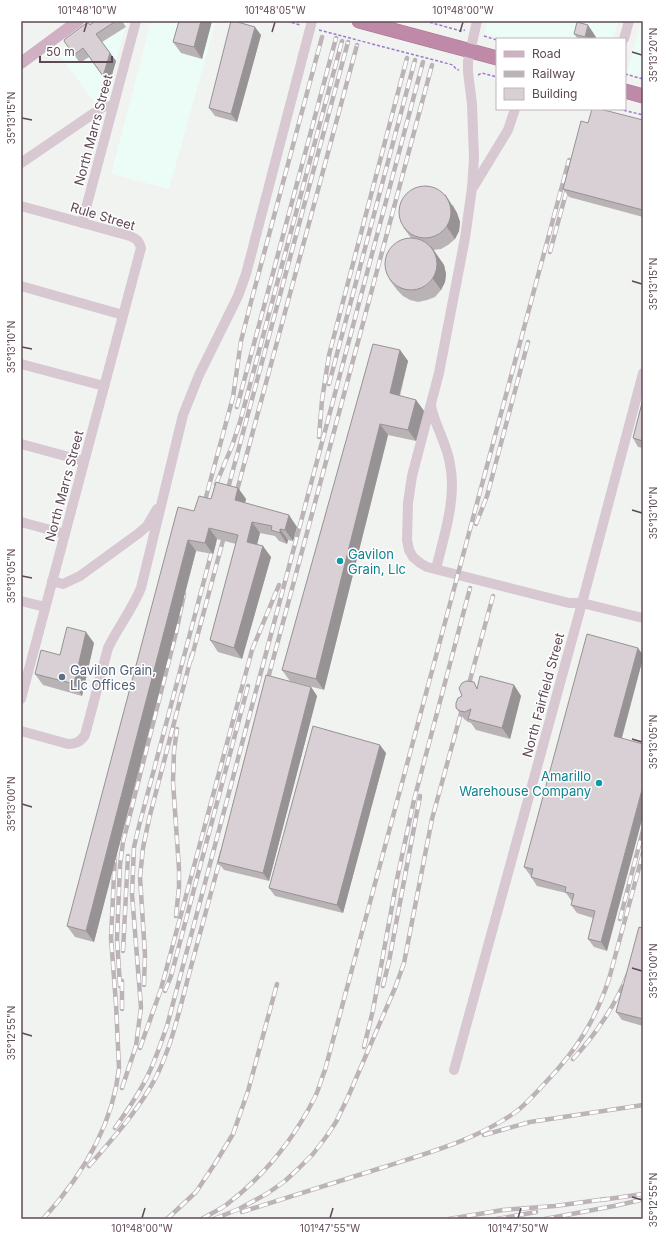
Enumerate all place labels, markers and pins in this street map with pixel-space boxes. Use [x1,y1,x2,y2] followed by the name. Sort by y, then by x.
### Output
[348,546,406,577] place label: Gavilon Grain, Llc
[335,556,345,566] marker: Gavilon Grain, Llc
[70,662,156,693] place label: Gavilon Grain, Llc Offices
[57,672,67,682] marker: Gavilon Grain, Llc Offices
[459,768,591,799] place label: Amarillo Warehouse Company
[594,778,604,788] marker: Amarillo Warehouse Company

